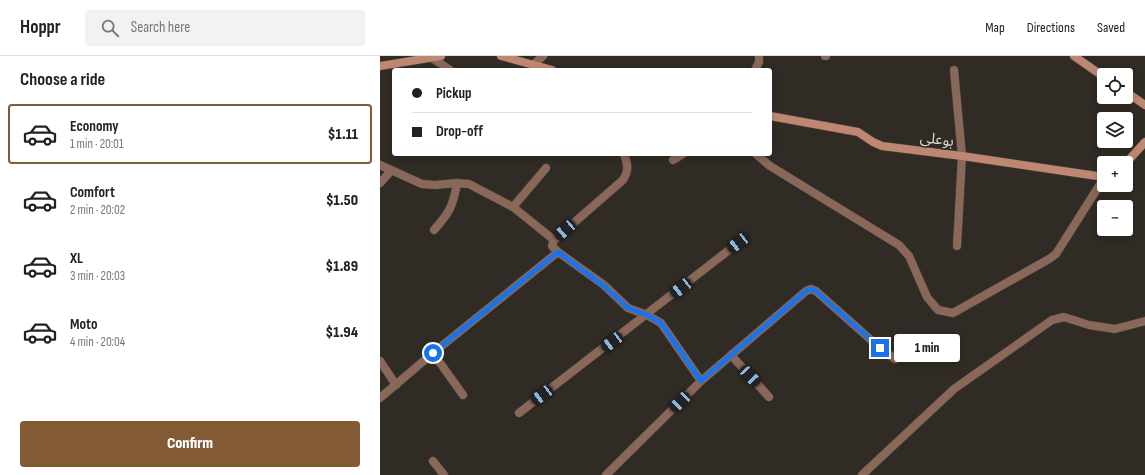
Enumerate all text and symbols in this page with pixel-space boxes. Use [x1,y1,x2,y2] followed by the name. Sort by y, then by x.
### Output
[85,10,365,46] search box
[20,16,61,39] text: Hoppr
[99,17,121,39] icon: search
[131,18,190,37] text: Search here
[985,19,1005,36] text: Map
[1027,19,1075,36] text: Directions
[1097,19,1125,36] text: Saved
[1097,68,1133,236] map controls
[1097,68,1133,104] button: locate
[20,69,105,90] text: Choose a ride
[436,84,472,103] text: Pickup
[1097,112,1133,148] button: layers
[22,116,58,152] icon: car
[70,117,119,136] text: Economy
[436,122,483,141] text: Drop-off
[328,125,358,144] text: $1.11
[919,128,955,151] street label: بوعلی
[70,136,123,152] text: 1 min · 20:01
[1097,156,1133,192] button: +
[22,182,58,218] icon: car
[70,183,115,202] text: Comfort
[326,191,358,210] text: $1.50
[1097,200,1133,236] button: −
[70,202,125,218] text: 2 min · 20:02
[552,218,578,242] car
[725,231,751,255] car
[22,248,58,284] icon: car
[70,249,83,268] text: XL
[325,257,358,276] text: $1.89
[70,268,125,284] text: 3 min · 20:03
[668,276,694,300] car
[22,314,58,350] icon: car
[70,315,97,334] text: Moto
[326,323,358,342] text: $1.94
[599,330,625,354] car
[70,334,125,350] text: 4 min · 20:04
[894,334,960,362] callout: 1 min
[871,339,889,357] route end
[915,340,939,356] text: 1 min
[424,344,442,362] route start
[737,363,763,389] car
[529,383,555,407] car
[667,389,693,415] car
[20,421,360,467] button: Confirm

